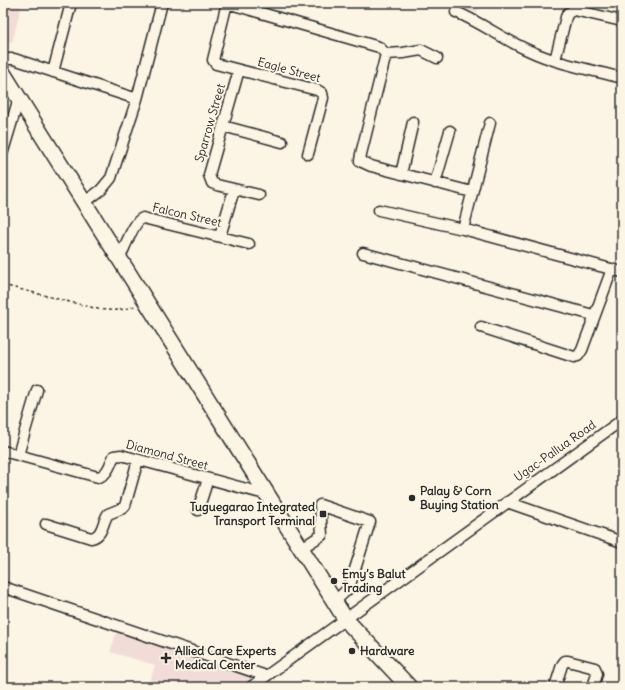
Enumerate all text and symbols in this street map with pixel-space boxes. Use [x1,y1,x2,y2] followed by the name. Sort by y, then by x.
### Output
[256,54,322,85] street label: Eagle Street
[191,82,228,164] street label: Sparrow Street
[151,199,223,230] street label: Falcon Street
[511,417,598,484] street label: Ugac-Pallua Road
[125,436,210,473] street label: Diamond Street
[420,483,499,513] place label: Palay & Corn Buying Station
[407,493,417,503] marker: Palay & Corn Buying Station
[190,499,315,529] place label: Tuguegarao Integrated Transport Terminal
[318,509,328,519] marker: Tuguegarao Integrated Transport Terminal
[342,566,406,596] place label: Emy’s Balut Trading
[329,576,339,586] marker: Emy’s Balut Trading
[175,643,277,672] place label: Allied Care Experts Medical Center
[360,643,415,658] place label: Hardware
[347,646,357,656] marker: Hardware
[160,652,172,664] marker: Allied Care Experts Medical Center

